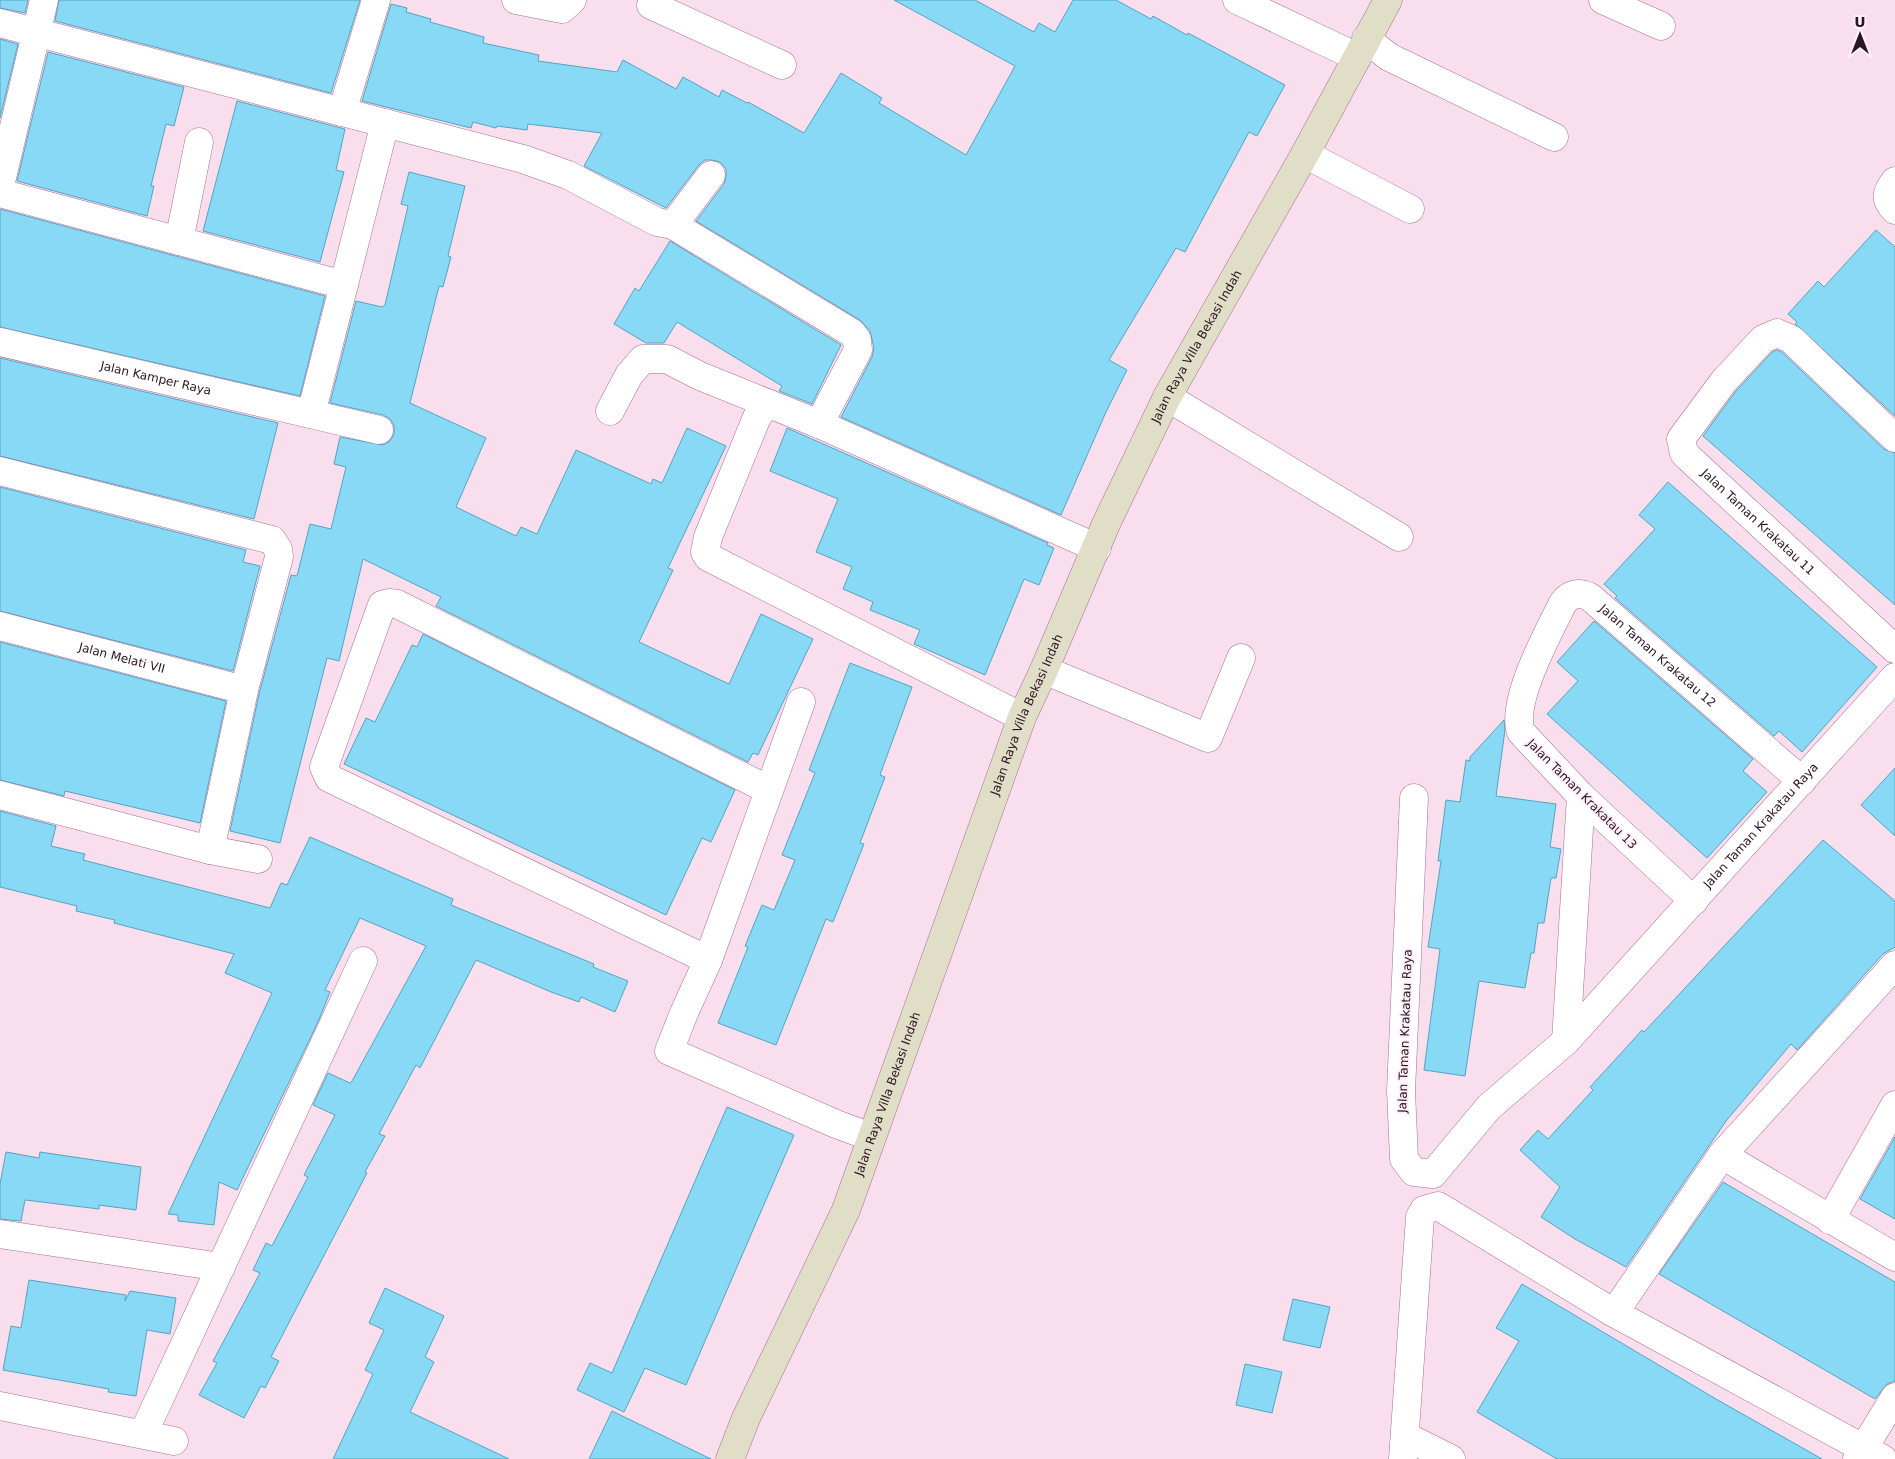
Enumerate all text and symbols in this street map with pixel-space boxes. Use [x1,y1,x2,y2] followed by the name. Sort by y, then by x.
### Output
[1835,10,1885,60] north arrow
[1854,14,1866,30] text: U
[1148,268,1245,426] street label: Jalan Raya Villa Bekasi Indah
[98,358,213,398] street label: Jalan Kamper Raya
[1698,465,1817,578] street label: Jalan Taman Krakatau 11
[1596,601,1719,710] street label: Jalan Taman Krakatau 12
[987,632,1065,798] street label: Jalan Raya Villa Bekasi Indah
[76,640,167,676] street label: Jalan Melati VII
[1524,736,1640,852] street label: Jalan Taman Krakatau 13
[1700,760,1821,892] street label: Jalan Taman Krakatau Raya
[1395,949,1415,1114] street label: Jalan Taman Krakatau Raya
[851,1010,923,1179] street label: Jalan Raya Villa Bekasi Indah

